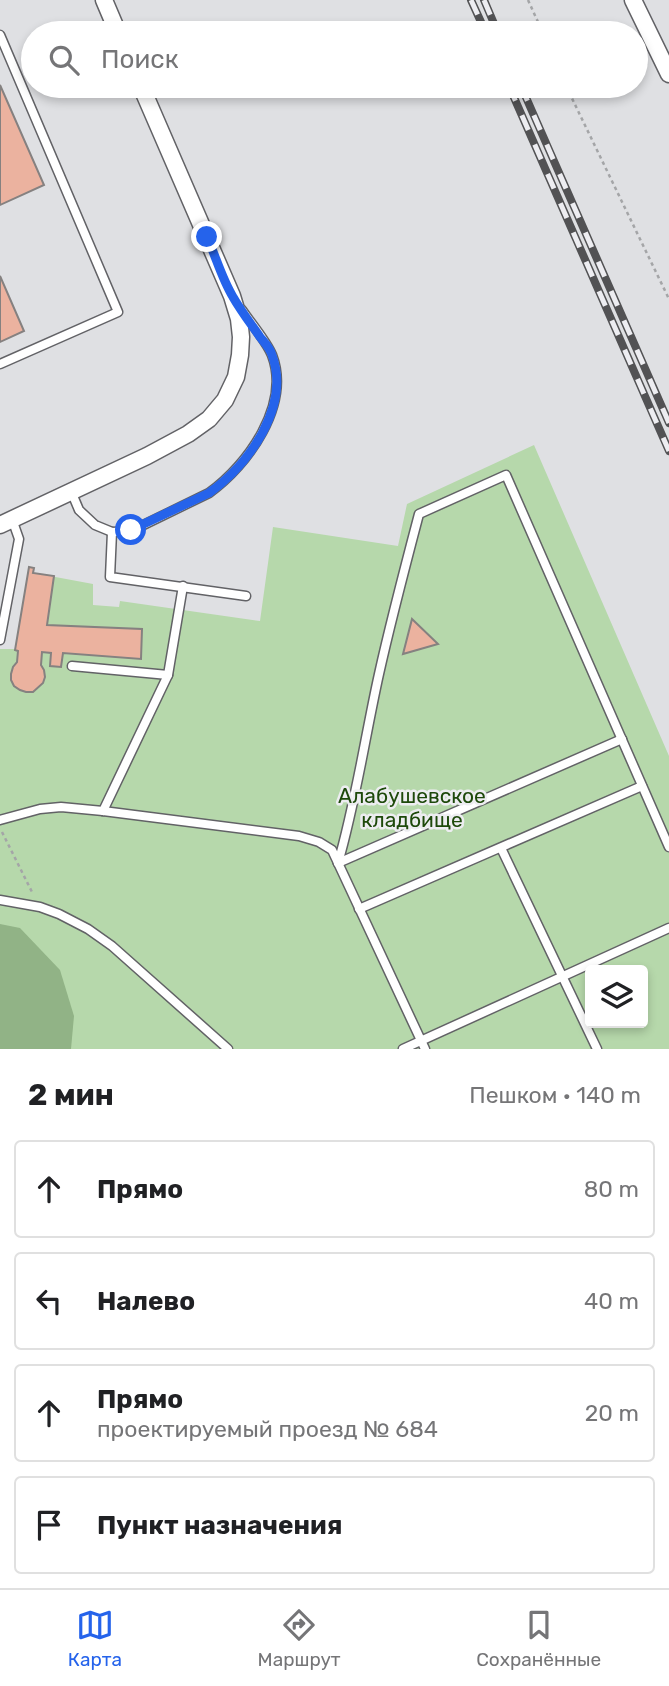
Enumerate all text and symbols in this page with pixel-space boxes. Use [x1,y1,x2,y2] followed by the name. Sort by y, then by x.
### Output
[21,21,648,98] search box
[45,41,83,79] icon: search
[101,44,179,75] text: Поиск
[191,221,222,252] route end
[115,514,146,545] route start
[338,783,486,832] park label: Алабушевское кладбище
[585,965,648,1028] map controls
[585,965,648,1028] button: layers
[28,1077,114,1113] text: 2 мин
[469,1081,641,1109] text: Пешком · 140 m
[30,1170,68,1208] icon: ahead
[97,1174,183,1205] text: Прямо
[584,1175,639,1203] text: 80 m
[30,1282,68,1320] icon: left
[97,1286,195,1317] text: Налево
[584,1287,639,1315] text: 40 m
[97,1384,183,1415] text: Прямо
[30,1394,68,1432] icon: ahead
[585,1399,639,1427] text: 20 m
[97,1415,438,1443] text: проектируемый проезд № 684
[30,1506,68,1544] icon: arrive
[97,1510,342,1541] text: Пункт назначения
[68,1606,122,1671] tab: Карта
[258,1606,341,1671] tab: Маршрут
[476,1606,601,1671] tab: Сохранённые

